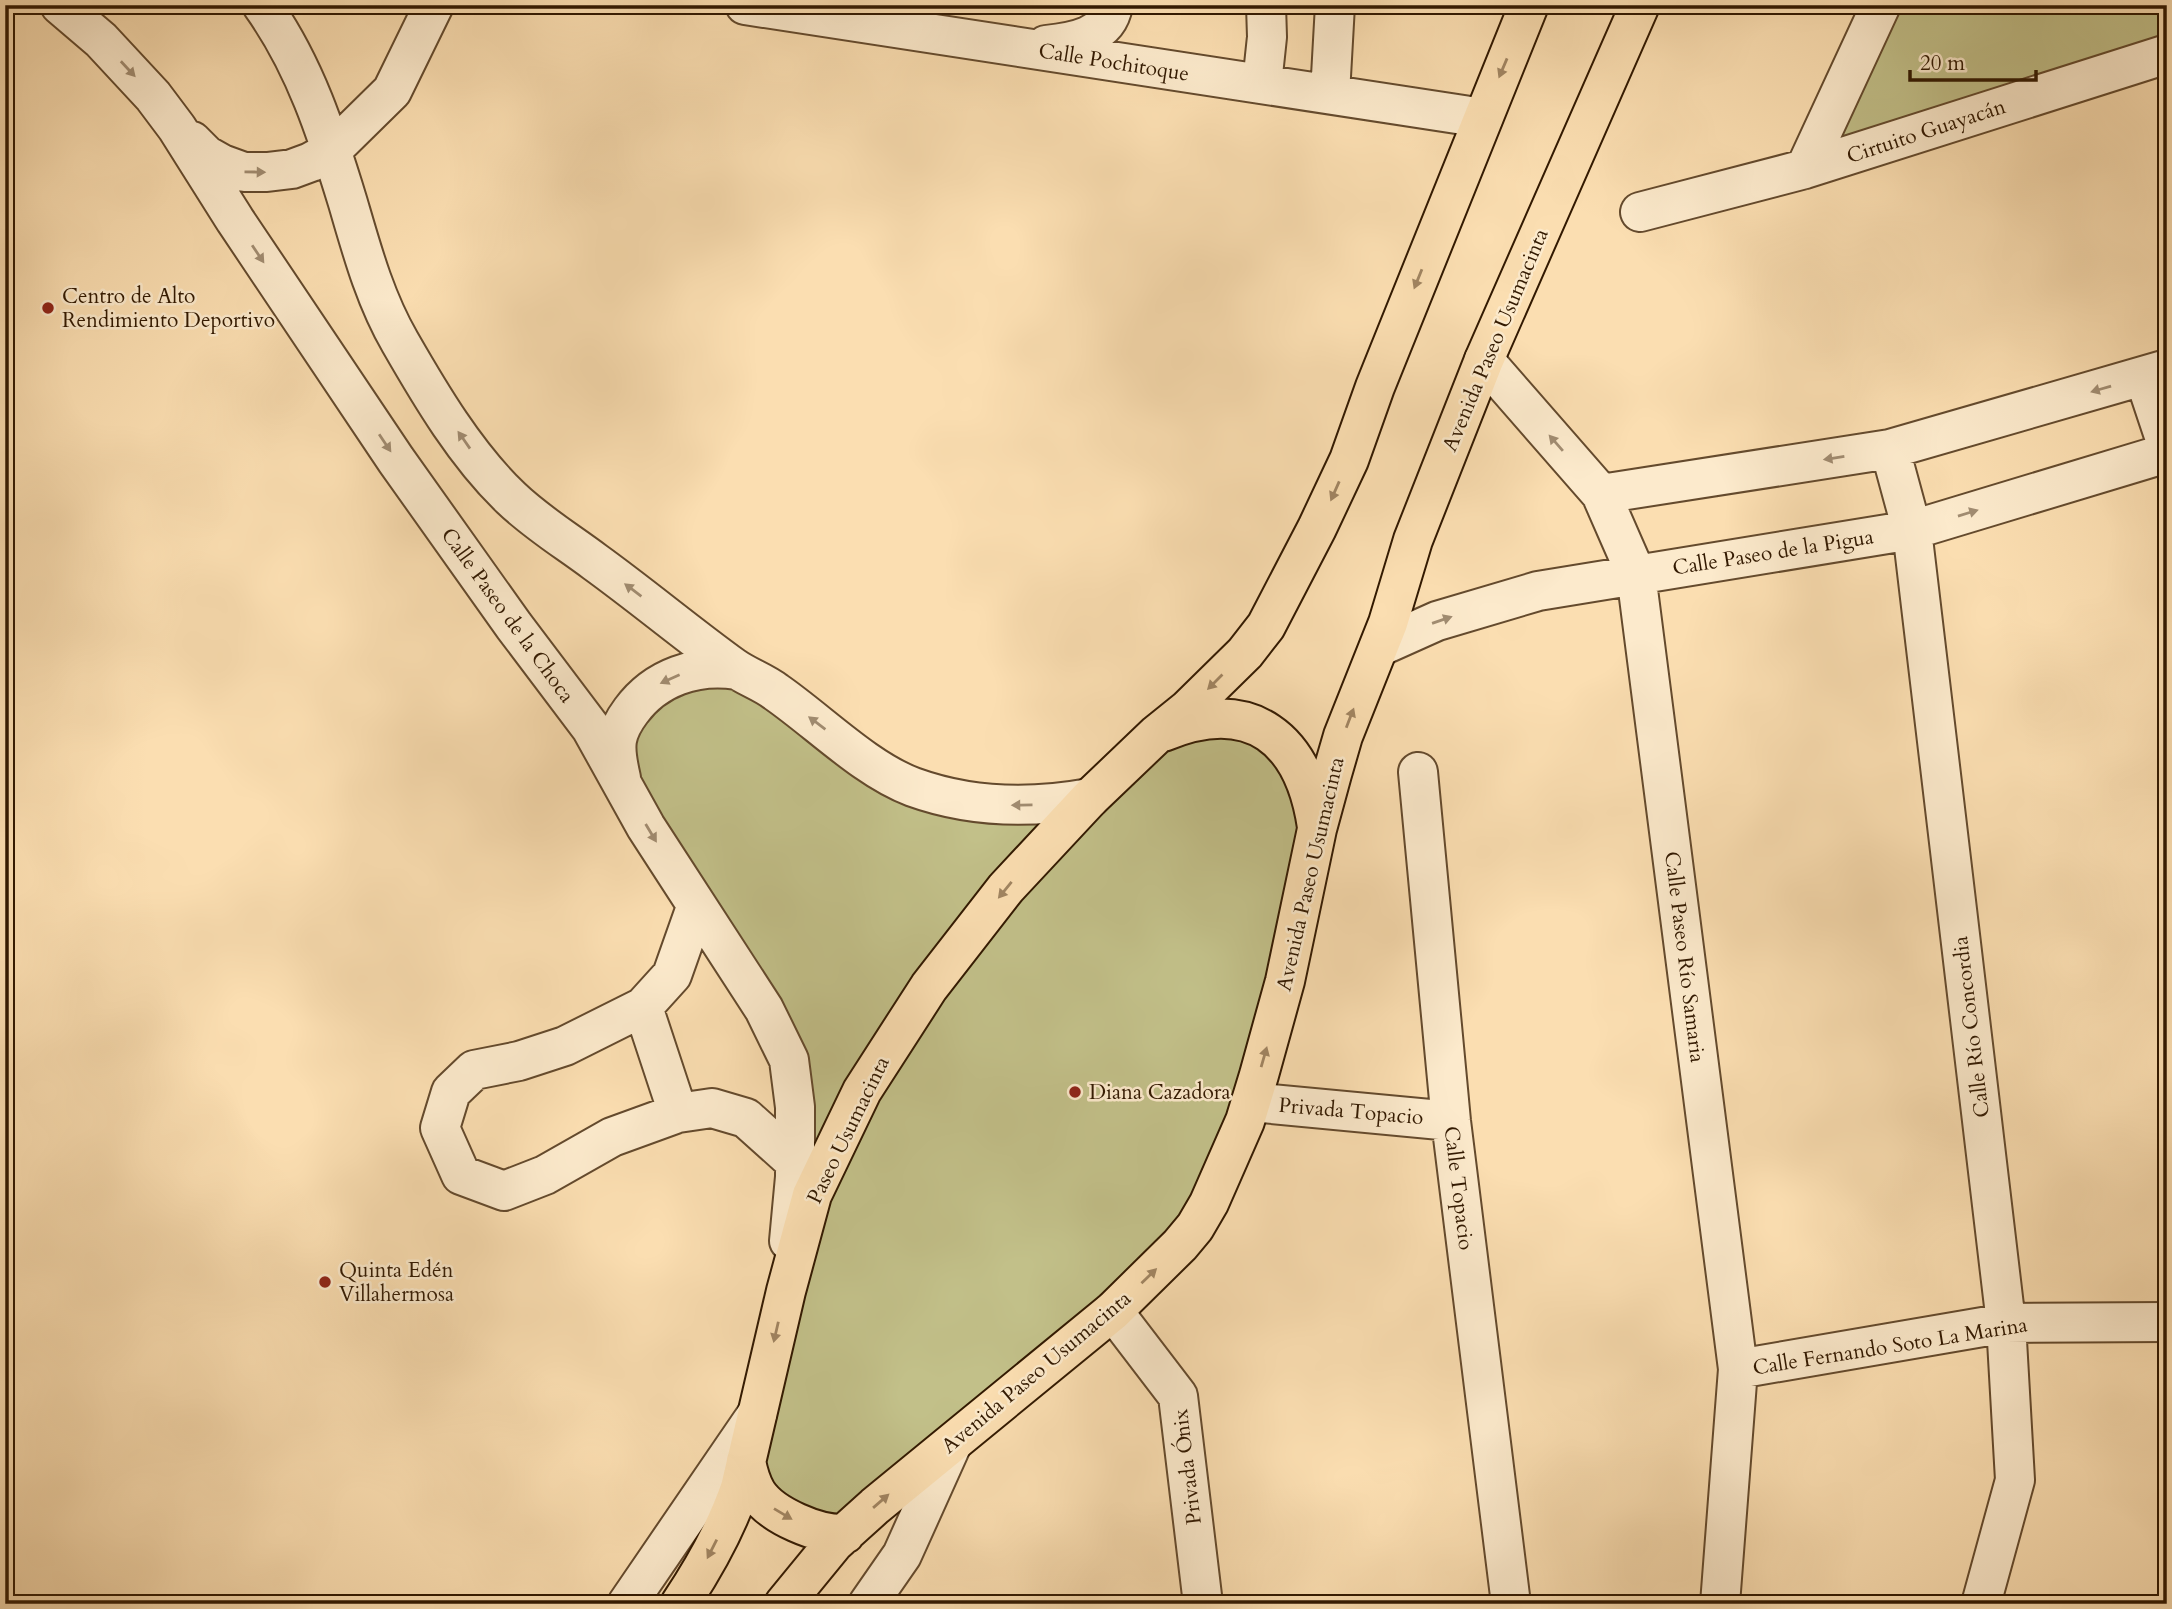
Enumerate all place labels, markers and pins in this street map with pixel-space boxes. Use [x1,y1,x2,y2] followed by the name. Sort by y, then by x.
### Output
[62,282,275,335] place label: Centro de Alto Rendimiento Deportivo
[40,300,56,316] marker: Centro de Alto Rendimiento Deportivo
[1089,1078,1231,1107] place label: Diana Cazadora
[1067,1084,1083,1100] marker: Diana Cazadora
[339,1256,454,1309] place label: Quinta Edén Villahermosa
[317,1274,333,1290] marker: Quinta Edén Villahermosa

